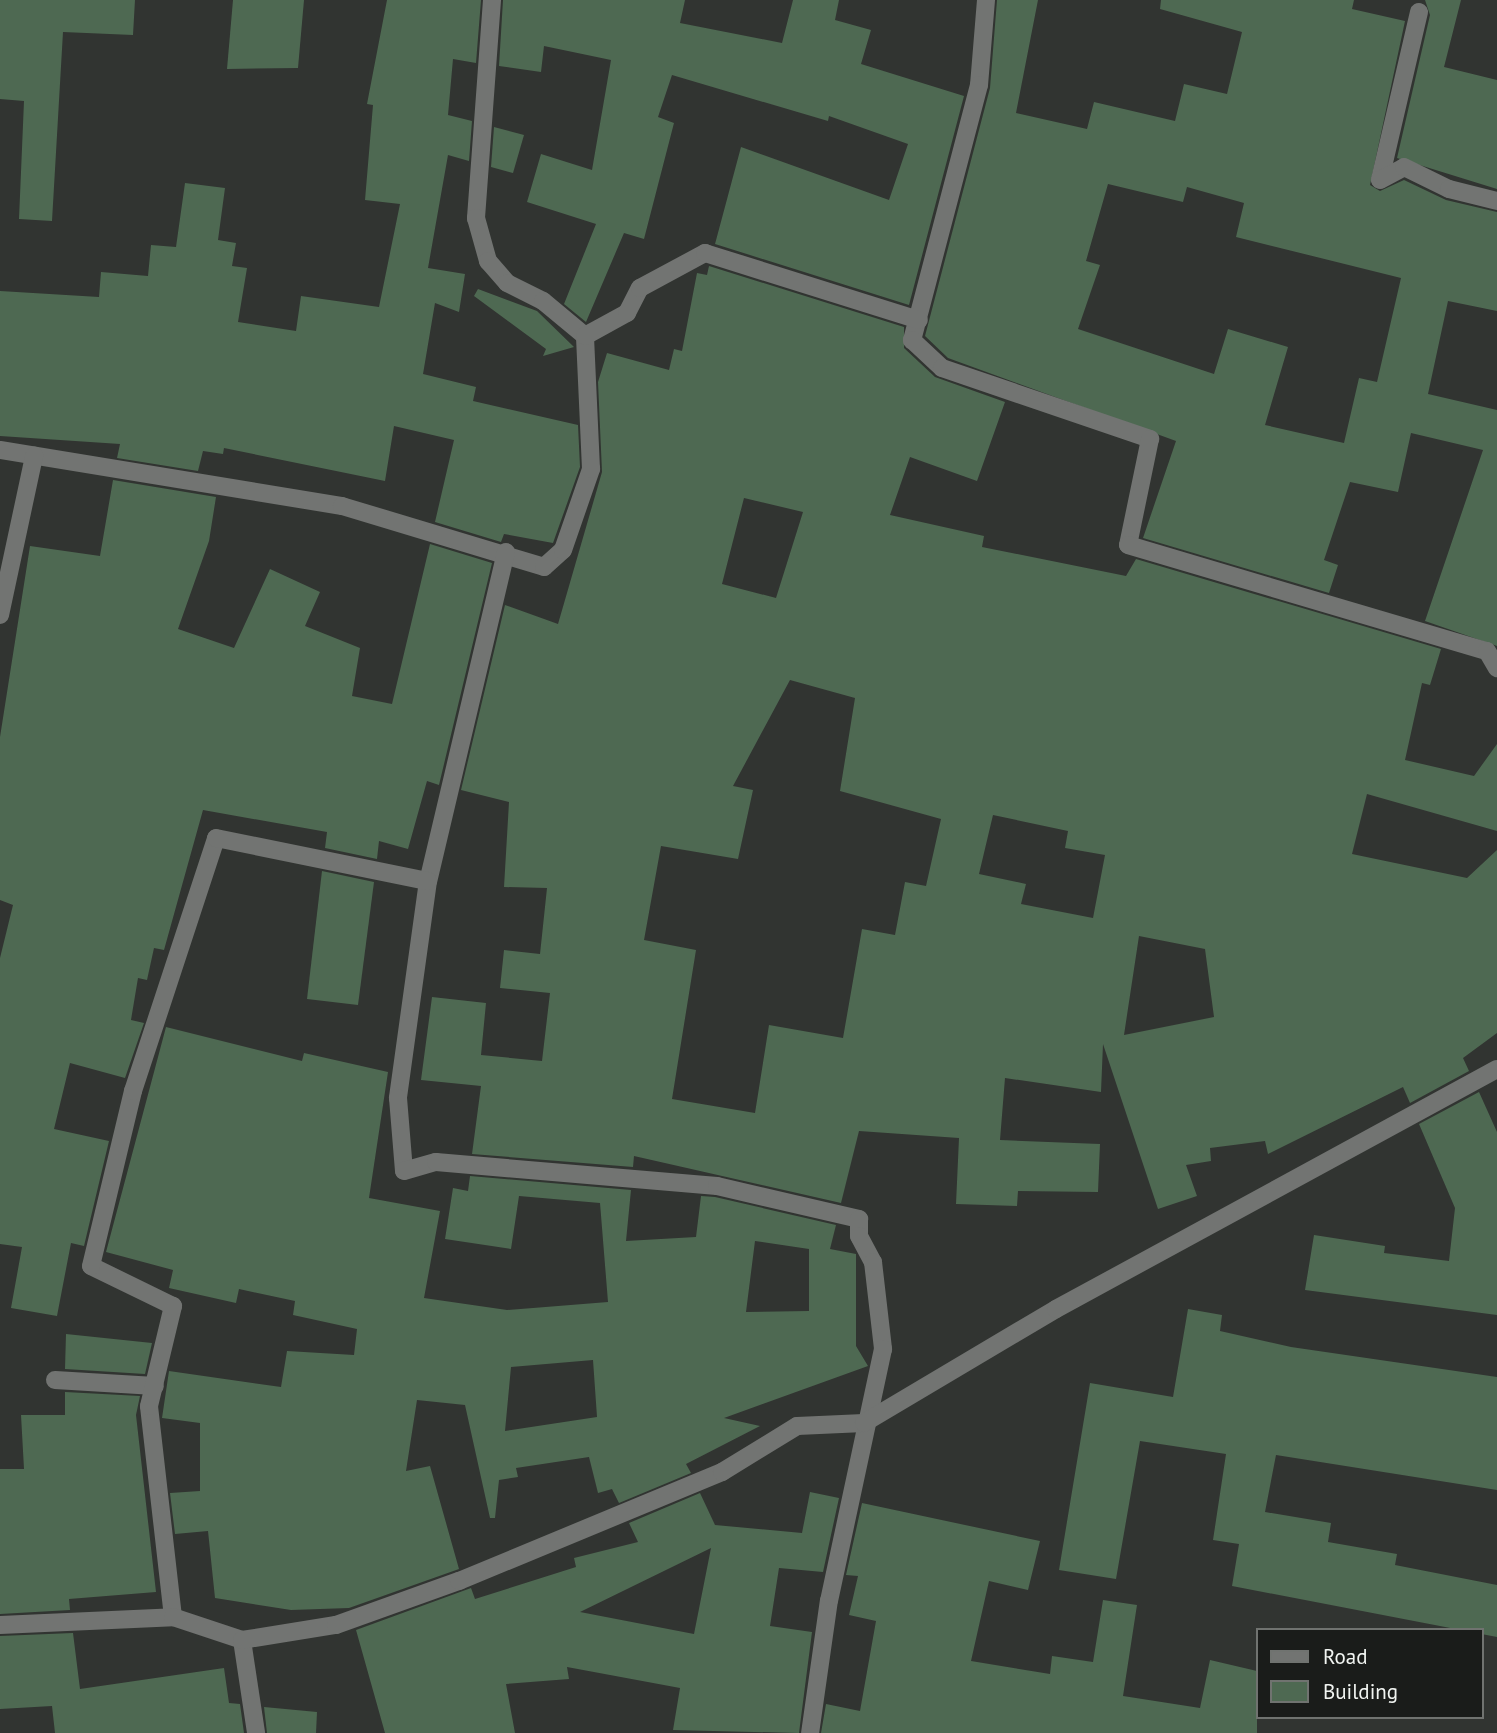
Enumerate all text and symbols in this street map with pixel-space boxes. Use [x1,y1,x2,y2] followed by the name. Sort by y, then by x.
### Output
[1256,1628,1483,1719] legend
[1323,1643,1367,1670] text: Road
[1323,1678,1398,1705] text: Building

